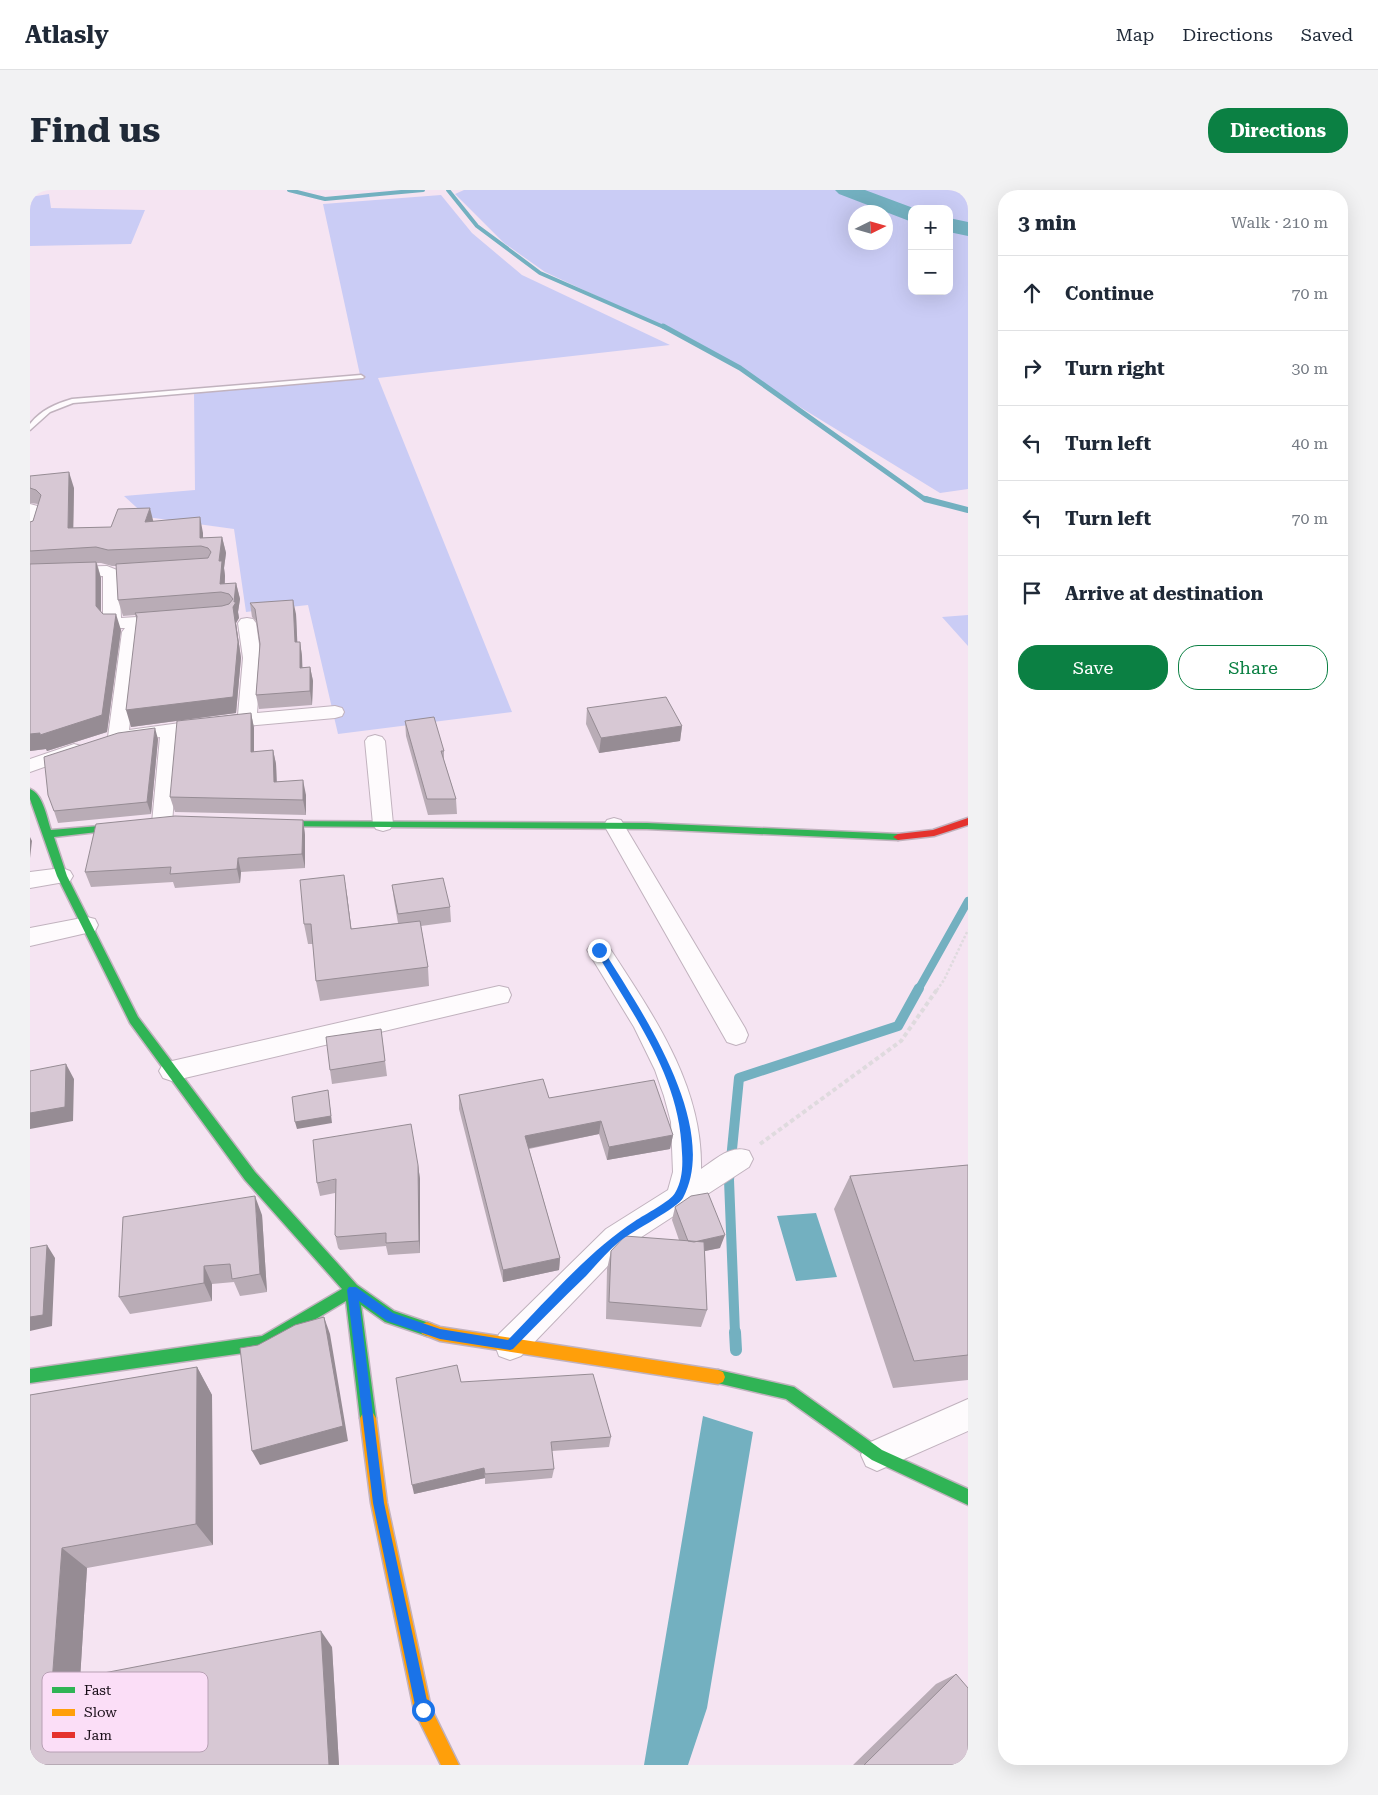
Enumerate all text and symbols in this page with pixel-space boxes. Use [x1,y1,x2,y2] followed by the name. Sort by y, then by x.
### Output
[25,21,109,49] text: Atlasly
[1116,24,1154,45] text: Map
[1182,24,1273,45] text: Directions
[1301,24,1353,45] text: Saved
[1208,108,1348,153] button: Directions
[30,110,160,151] text: Find us
[848,205,893,250] north arrow
[908,205,953,295] map controls
[908,205,953,250] button: +
[1018,211,1076,235] text: 3 min
[1231,213,1328,232] text: Walk · 210 m
[908,250,953,295] button: −
[1018,279,1046,307] icon: ahead
[1065,282,1154,305] text: Continue
[1291,284,1328,303] text: 70 m
[1018,354,1046,382] icon: right
[1065,357,1165,380] text: Turn right
[1291,359,1328,378] text: 30 m
[1018,429,1046,457] icon: left
[1065,432,1151,455] text: Turn left
[1291,434,1328,453] text: 40 m
[1018,504,1046,532] icon: left
[1065,507,1151,530] text: Turn left
[1291,509,1328,528] text: 70 m
[1018,579,1046,607] icon: arrive
[1065,582,1263,605] text: Arrive at destination
[1018,645,1168,690] button: Save
[1178,645,1328,690] button: Share
[588,939,611,962] route end
[42,1672,208,1752] legend
[84,1682,111,1698] text: Fast
[412,1699,435,1722] route start
[84,1704,117,1720] text: Slow
[84,1727,112,1743] text: Jam

